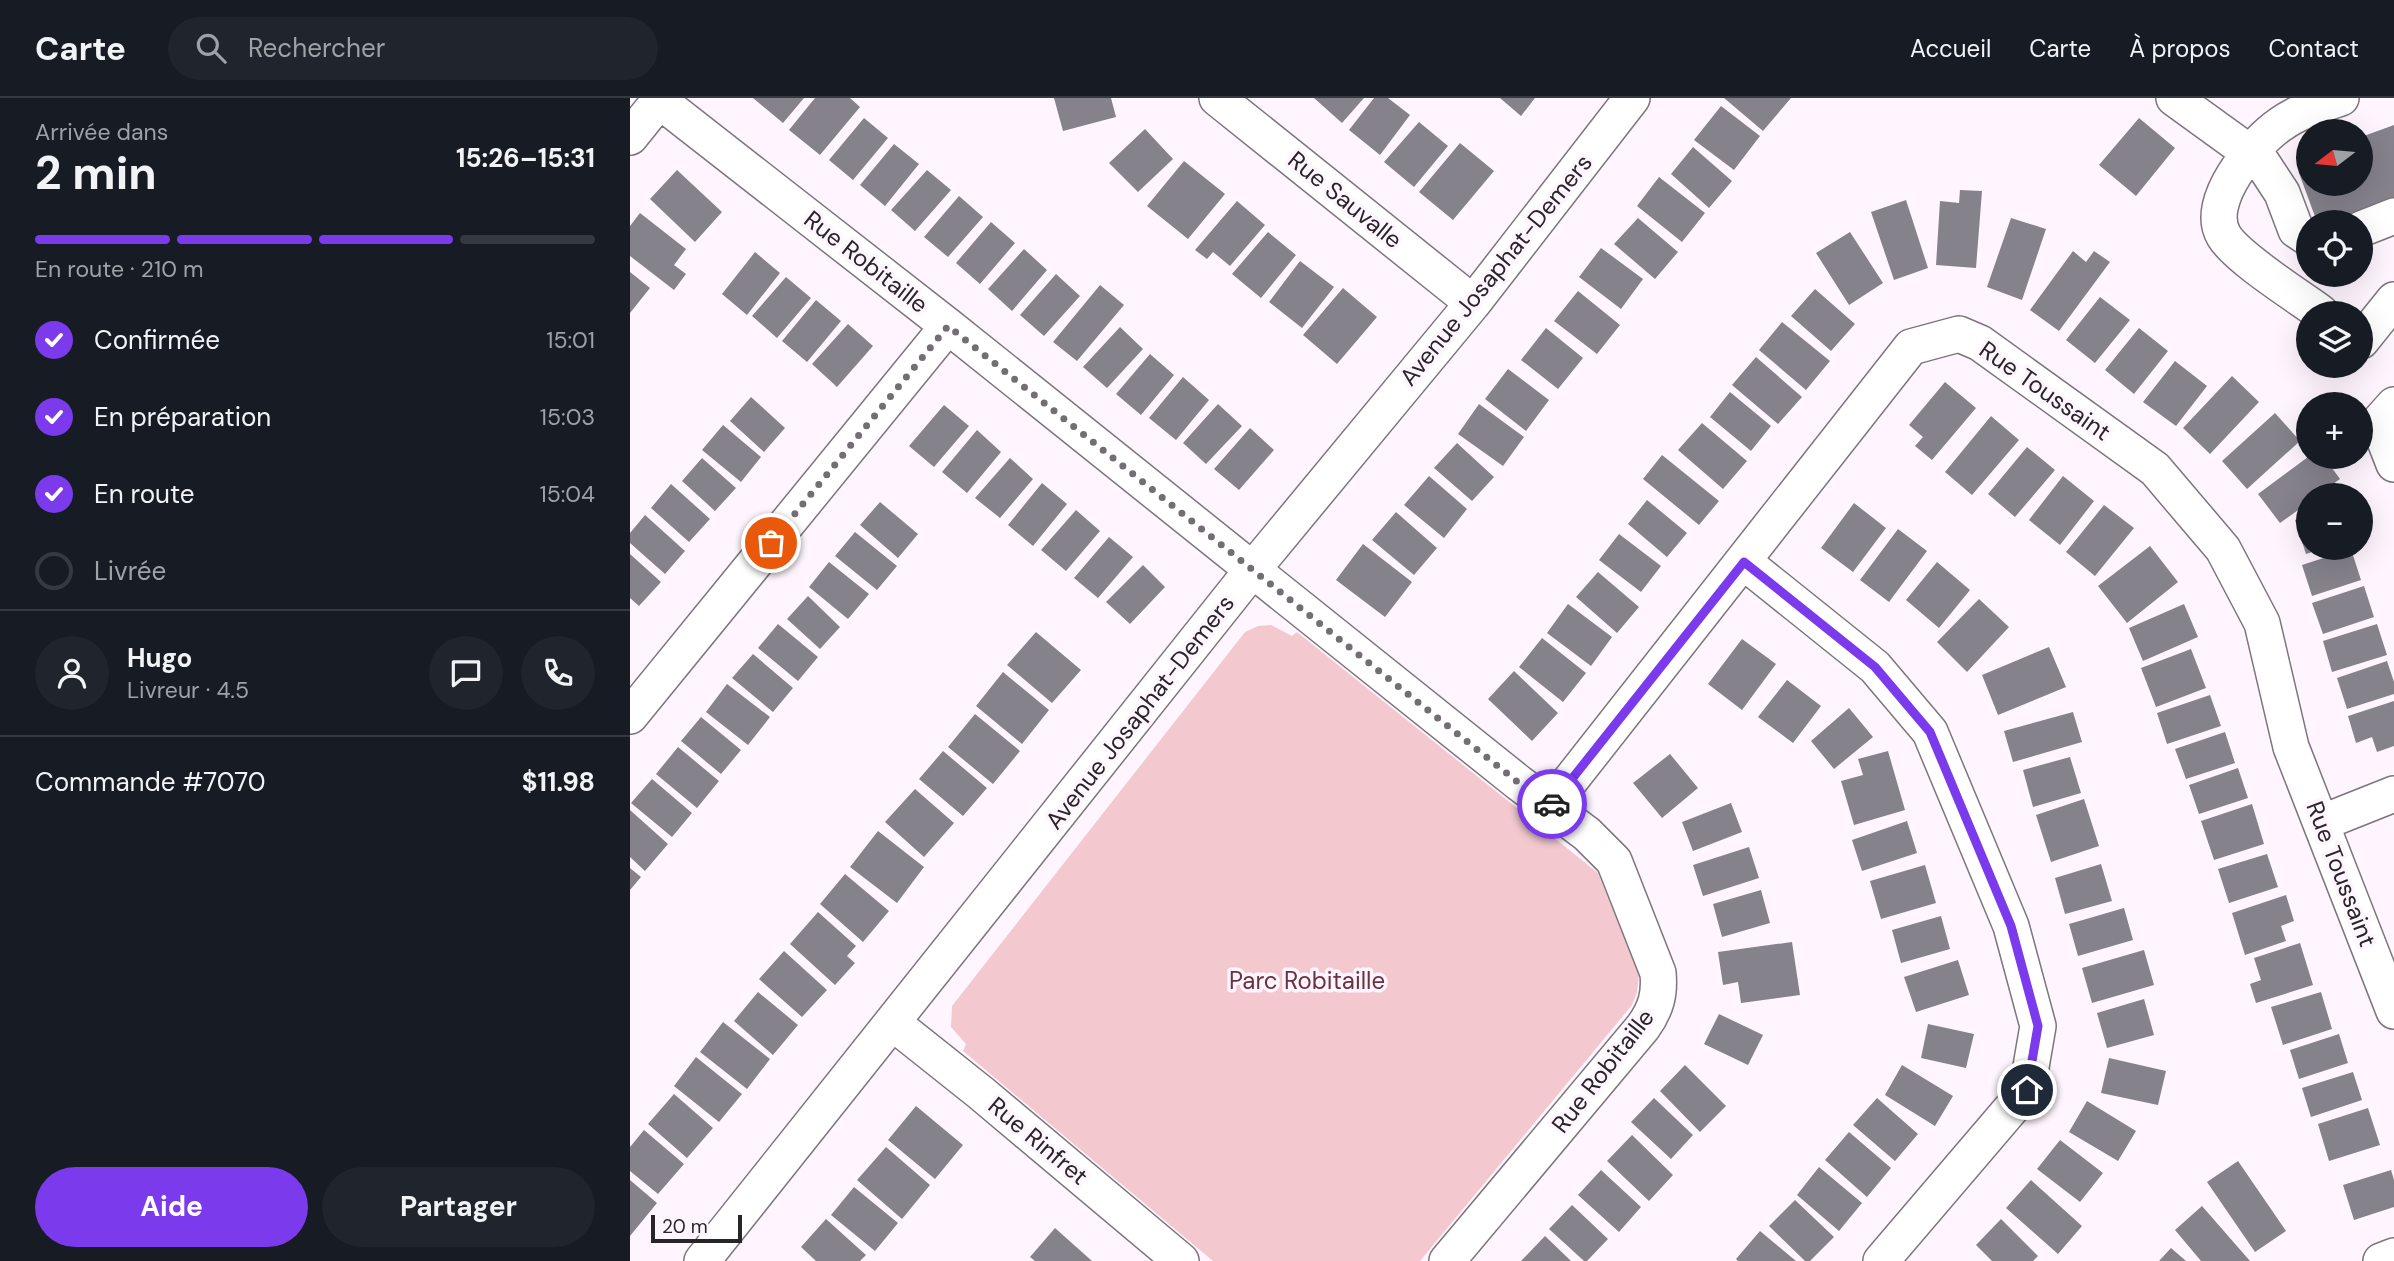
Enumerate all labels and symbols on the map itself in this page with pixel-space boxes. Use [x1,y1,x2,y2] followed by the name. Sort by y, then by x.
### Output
[2296,119,2373,196] north arrow
[1282,144,1409,255] street label: Rue Sauvalle
[1393,148,1599,392] street label: Avenue Josaphat-Demers
[798,203,935,320] street label: Rue Robitaille
[1974,334,2117,447] street label: Rue Toussaint
[741,513,801,573] pin
[1038,588,1241,835] street label: Avenue Josaphat-Demers
[1517,769,1587,839] courier
[2300,797,2383,951] street label: Rue Toussaint
[1229,965,1385,996] park label: Parc Robitaille
[1544,1002,1661,1139] street label: Rue Robitaille
[1997,1060,2057,1120] pin
[982,1090,1095,1191] street label: Rue Rinfret
[651,1212,742,1244] scale bar

